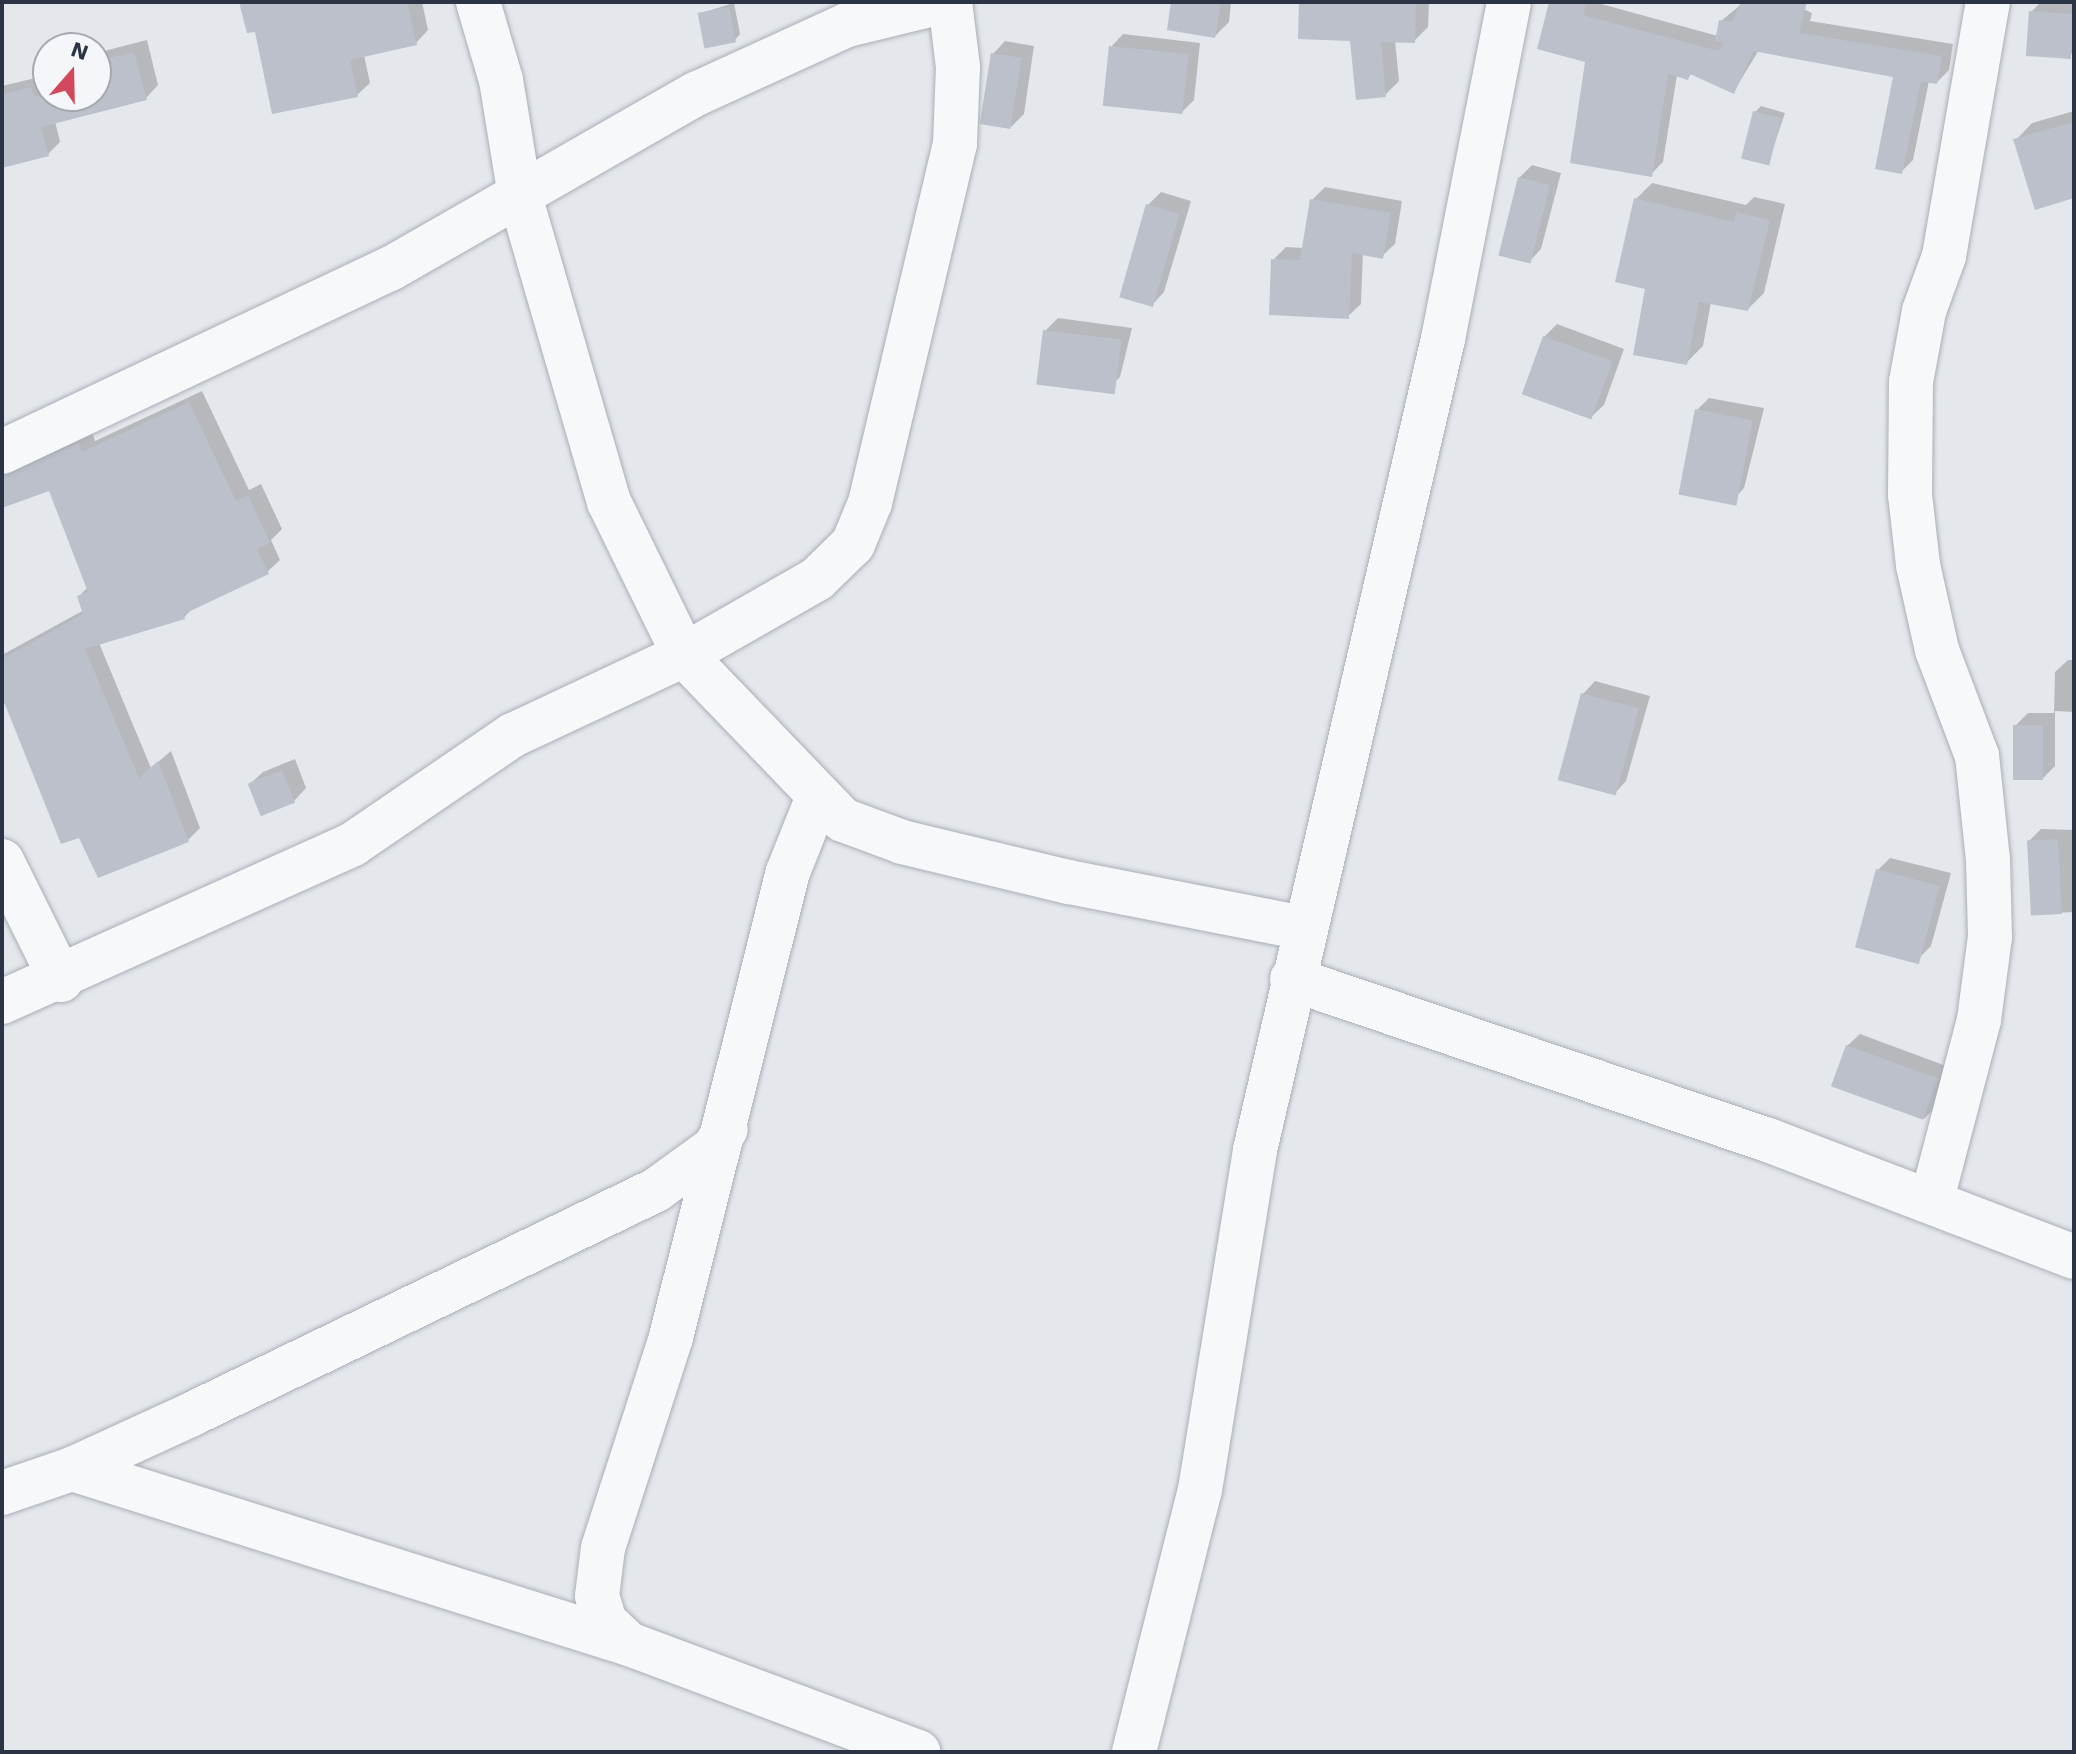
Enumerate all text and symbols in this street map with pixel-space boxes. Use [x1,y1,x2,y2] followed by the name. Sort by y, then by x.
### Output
[32,32,112,112] north arrow
[68,36,92,65] text: N

